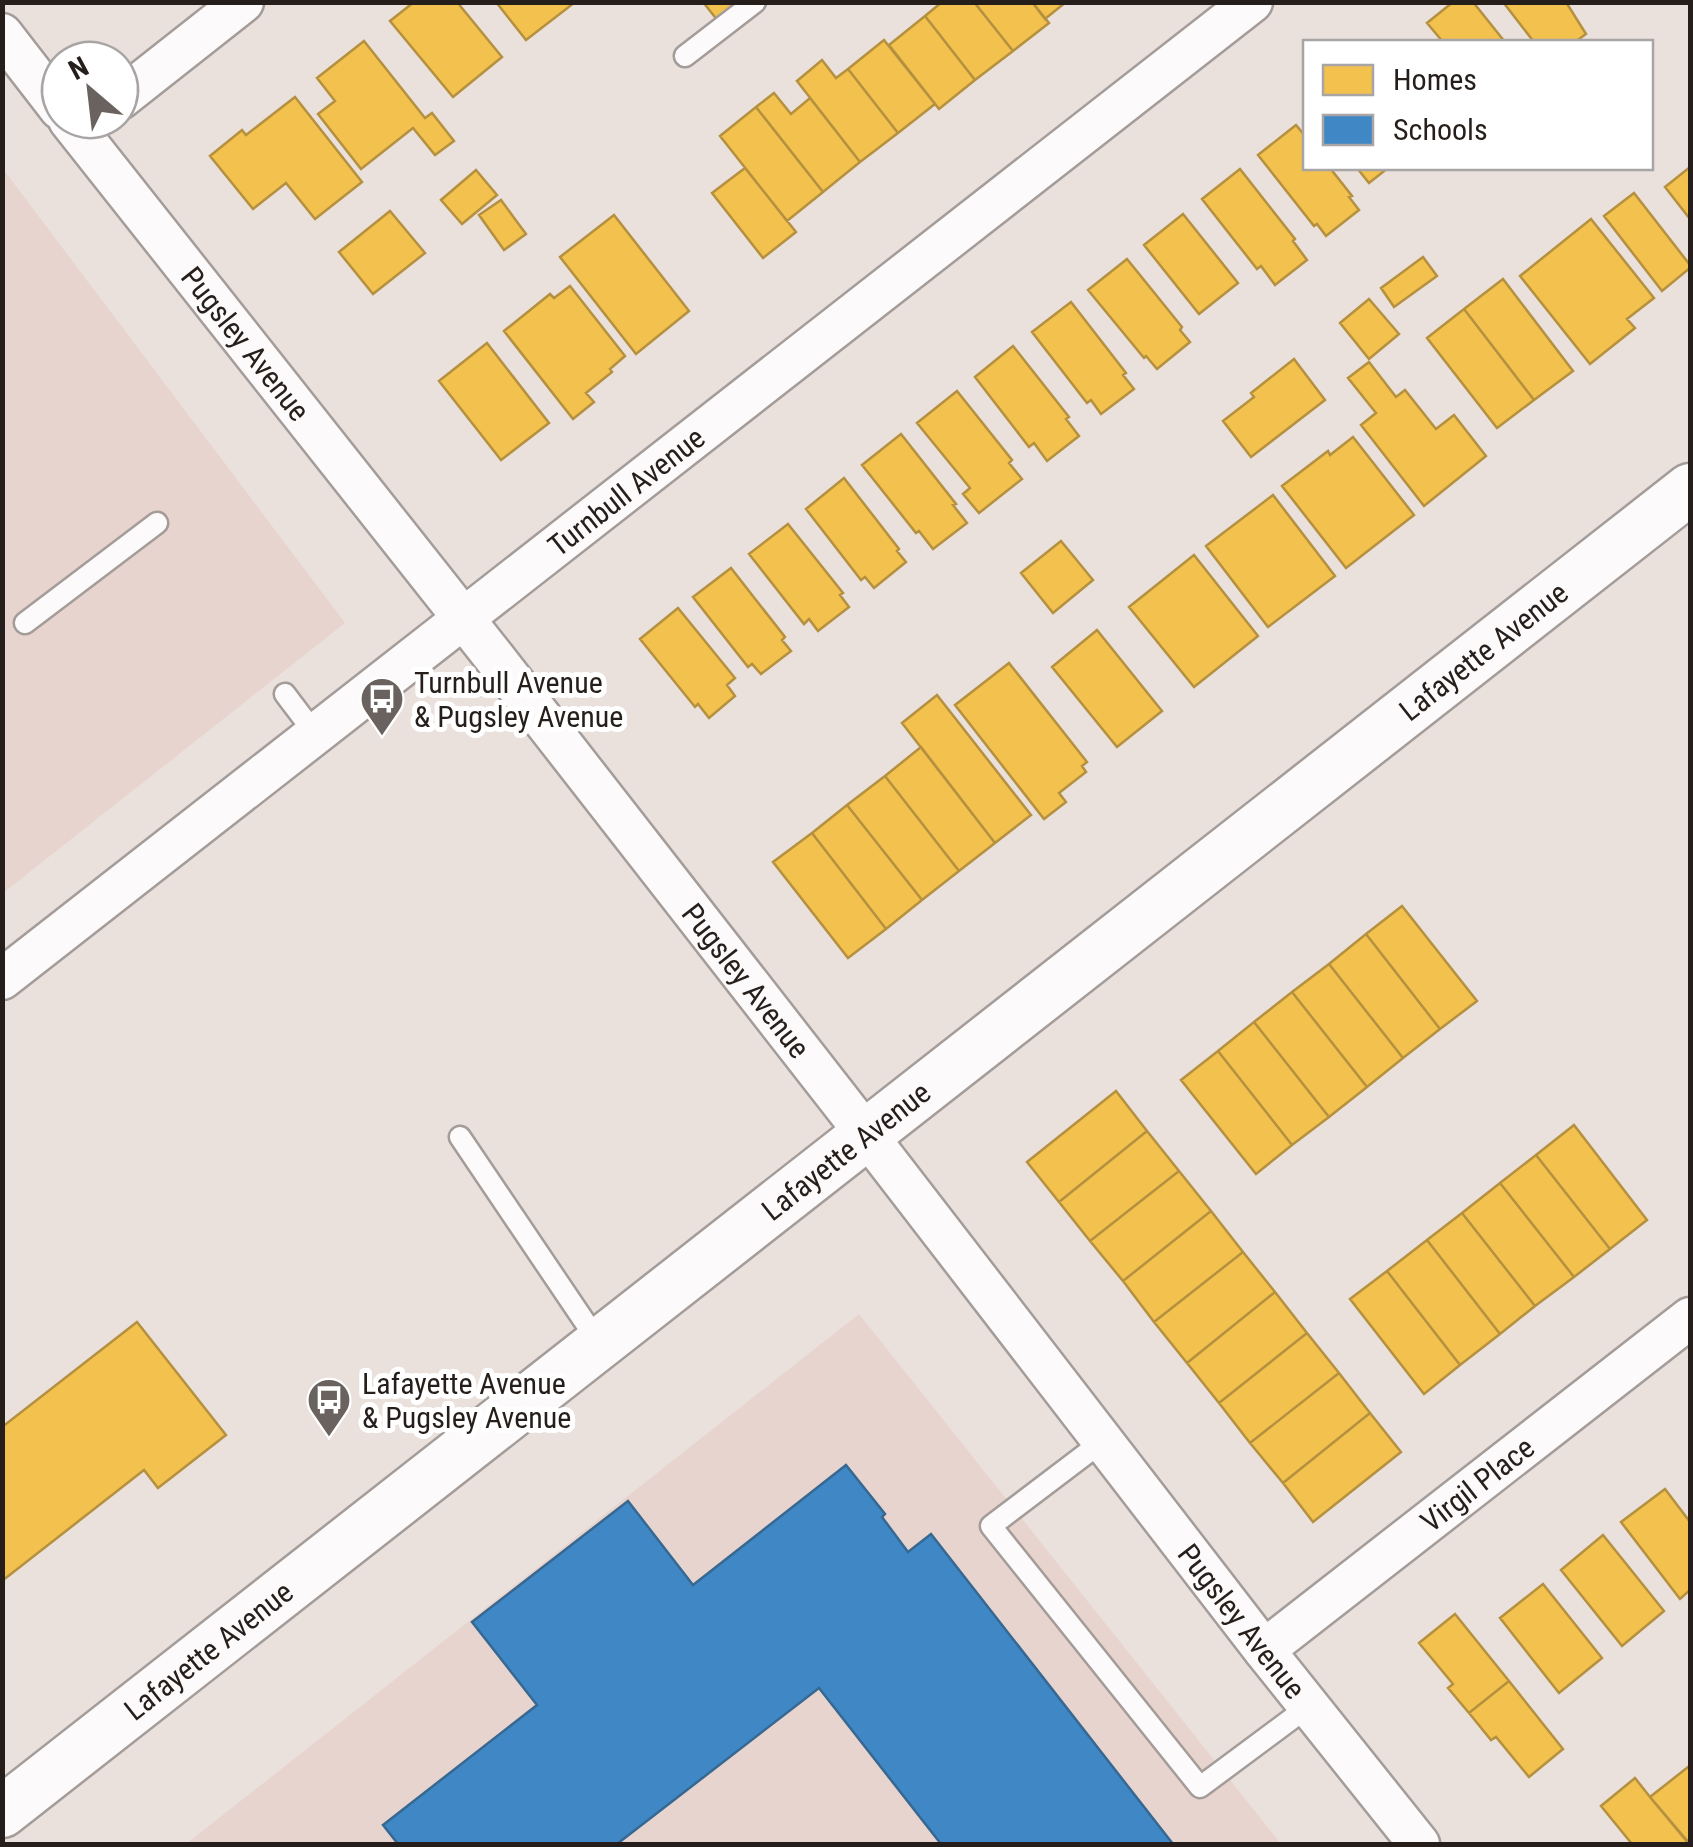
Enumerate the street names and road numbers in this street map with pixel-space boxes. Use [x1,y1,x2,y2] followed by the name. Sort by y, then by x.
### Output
[174,260,317,427] street label: Pugsley Avenue
[541,419,711,563] street label: Turnbull Avenue
[1392,574,1574,728] street label: Lafayette Avenue
[675,896,817,1065] street label: Pugsley Avenue
[755,1074,937,1227] street label: Lafayette Avenue
[1413,1429,1541,1539] street label: Virgil Place
[1171,1537,1313,1705] street label: Pugsley Avenue
[117,1574,299,1727] street label: Lafayette Avenue

